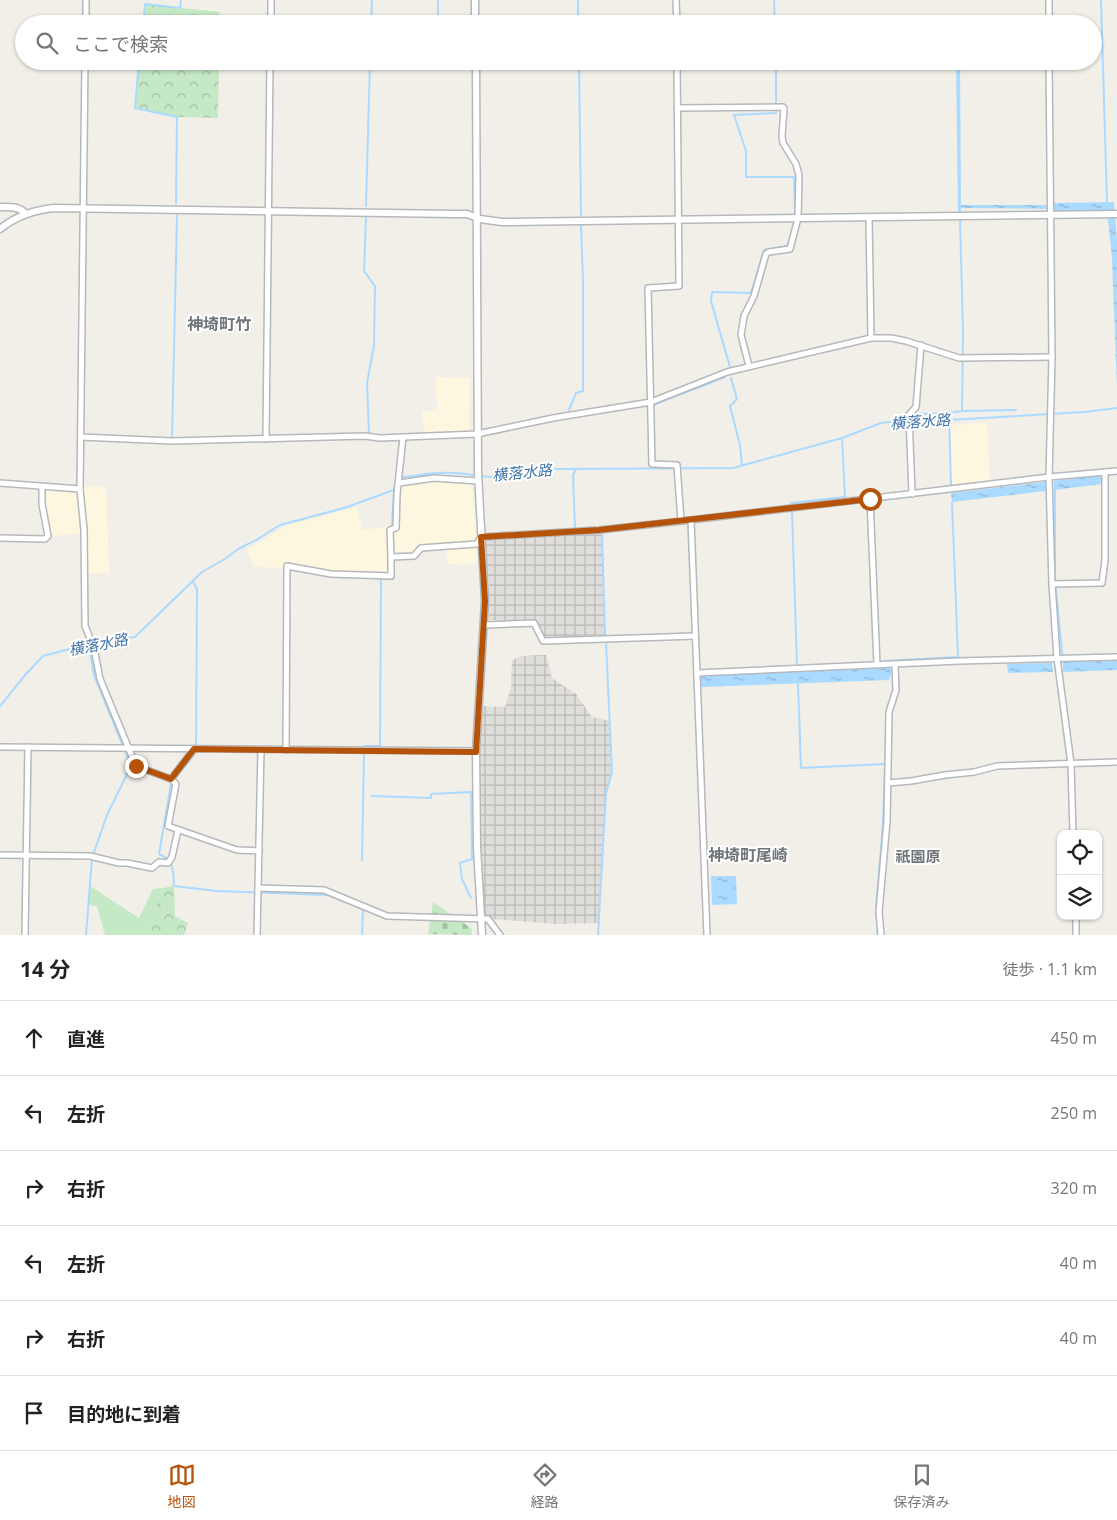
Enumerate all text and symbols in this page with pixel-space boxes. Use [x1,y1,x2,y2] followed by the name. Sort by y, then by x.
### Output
[15,15,1102,70] search box
[33,29,61,57] icon: search
[73,31,168,57] text: ここで検索
[187,313,251,335] district label: 神埼町竹
[889,409,953,433] water label: 横落水路
[491,459,555,485] water label: 横落水路
[859,488,882,511] route start
[67,628,131,660] water label: 横落水路
[125,755,148,778] route end
[1057,830,1102,920] map controls
[1057,830,1102,875] button: locate
[708,844,788,866] district label: 神埼町尾崎
[895,846,941,866] district label: 祇園原
[1057,875,1102,920] button: layers
[20,955,70,983] text: 14 分
[1003,958,1097,980] text: 徒歩 · 1.1 km
[20,1024,48,1052] icon: ahead
[67,1026,105,1052] text: 直進
[1051,1027,1097,1049] text: 450 m
[20,1099,48,1127] icon: left
[67,1101,105,1127] text: 左折
[1051,1102,1097,1124] text: 250 m
[20,1174,48,1202] icon: right
[67,1176,105,1202] text: 右折
[1051,1177,1097,1199] text: 320 m
[20,1249,48,1277] icon: left
[67,1251,105,1277] text: 左折
[1060,1252,1097,1274] text: 40 m
[20,1324,48,1352] icon: right
[67,1326,105,1352] text: 右折
[1060,1327,1097,1349] text: 40 m
[20,1399,48,1427] icon: arrive
[67,1401,181,1427] text: 目的地に到着
[168,1461,196,1511] tab: 地図
[531,1461,559,1511] tab: 経路
[894,1461,950,1511] tab: 保存済み

